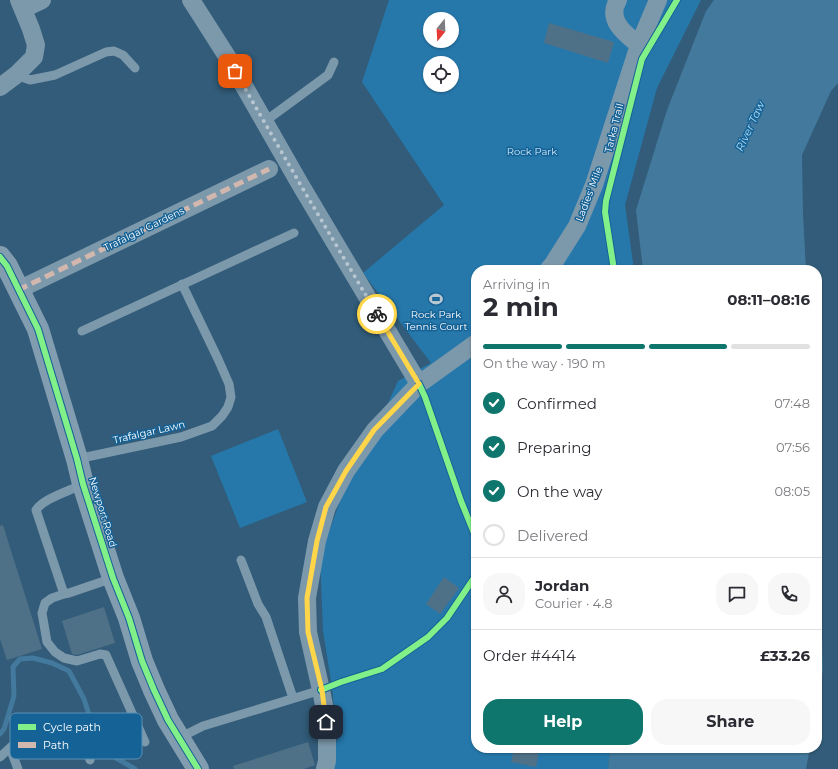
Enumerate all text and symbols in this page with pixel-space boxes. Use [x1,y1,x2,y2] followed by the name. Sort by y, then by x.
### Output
[423,12,459,48] north arrow
[423,12,459,92] map controls
[218,54,252,88] pin
[423,56,459,92] button: locate
[224,60,246,82] icon: bag
[732,98,768,153] water label: River Taw
[602,102,626,154] street label: Tarka Trail
[507,145,557,158] park label: Rock Park
[573,165,605,223] street label: Ladies' Mile
[101,204,187,254] street label: Trafalgar Gardens
[483,276,550,292] text: Arriving in
[727,290,810,309] text: 08:11–08:16
[428,291,444,307] sports icon: Rock Park Tennis Court
[483,291,559,323] text: 2 min
[357,294,397,334] courier
[366,303,388,325] icon: bike
[404,308,468,333] place label: Rock Park Tennis Court
[483,355,606,371] text: On the way · 190 m
[483,392,505,414] icon: check
[517,394,597,413] text: Confirmed
[774,395,810,411] text: 07:48
[112,417,186,447] street label: Trafalgar Lawn
[483,436,505,458] icon: check
[517,438,592,457] text: Preparing
[776,439,810,455] text: 07:56
[86,475,120,549] street label: Newport Road
[483,480,505,502] icon: check
[517,482,602,501] text: On the way
[774,483,810,499] text: 08:05
[517,526,589,545] text: Delivered
[483,573,525,615] button: person
[716,573,758,615] button: chat
[768,573,810,615] button: phone
[535,576,589,595] text: Jordan
[535,595,613,611] text: Courier · 4.8
[483,646,576,665] text: Order #4414
[760,646,810,665] text: £33.26
[483,699,643,745] button: Help
[651,699,810,745] button: Share
[309,705,343,739] pin
[315,711,337,733] icon: home
[10,713,142,759] legend
[43,720,101,734] text: Cycle path
[43,738,69,752] text: Path

